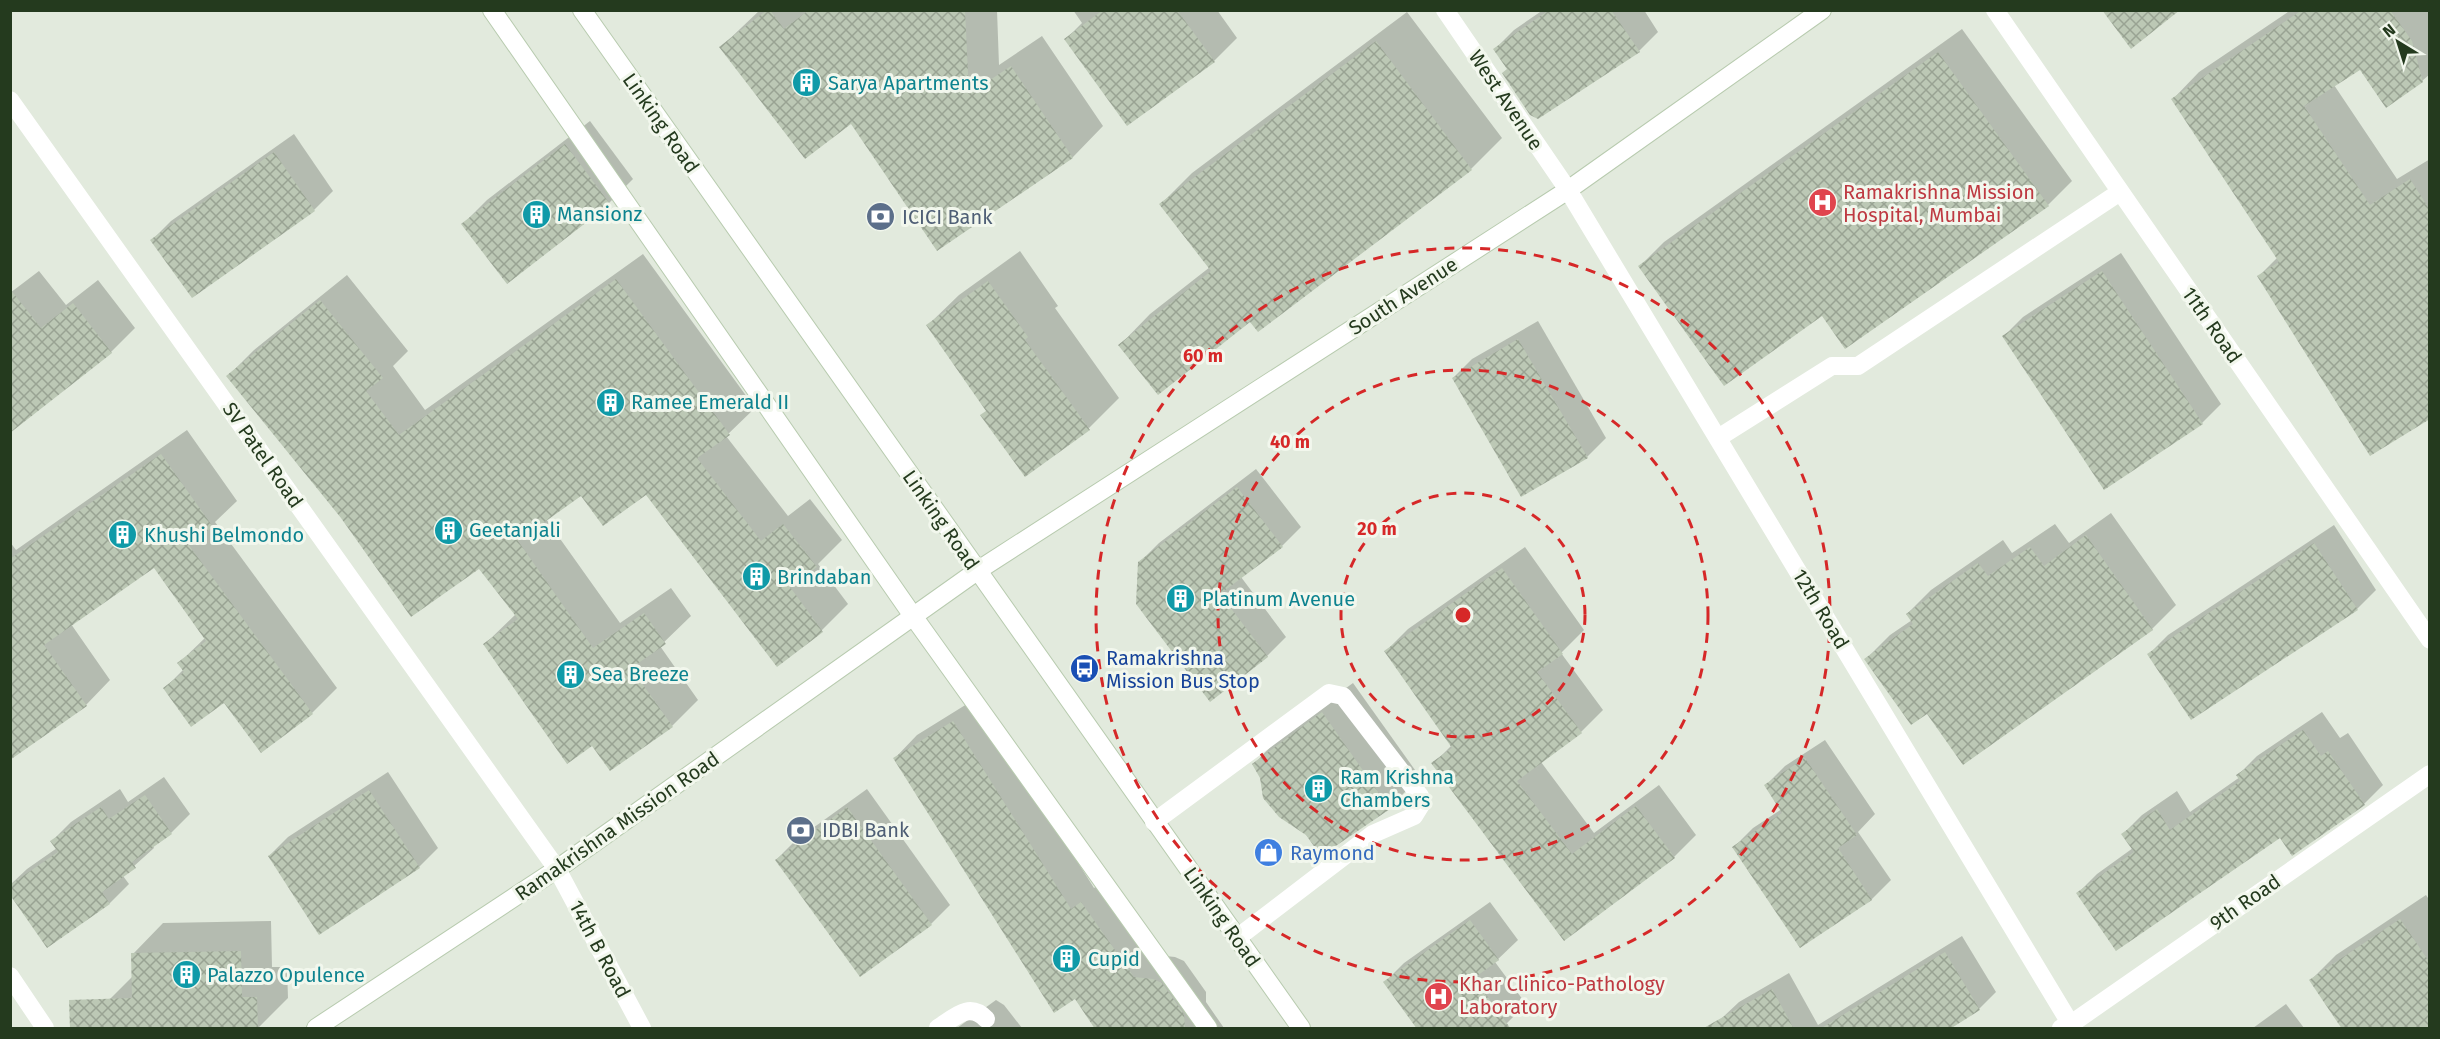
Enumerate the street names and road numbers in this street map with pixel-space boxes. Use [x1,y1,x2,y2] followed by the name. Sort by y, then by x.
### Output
[1464,45,1548,155] street label: West Avenue
[618,68,704,178] street label: Linking Road
[1344,252,1462,340] street label: South Avenue
[2177,282,2247,368] street label: 11th Road
[218,398,308,512] street label: SV Patel Road
[898,465,984,575] street label: Linking Road
[1788,565,1854,653] street label: 12th Road
[510,746,724,906] street label: Ramakrishna Mission Road
[1179,862,1265,972] street label: Linking Road
[2205,869,2285,935] street label: 9th Road
[564,896,636,1002] street label: 14th B Road

